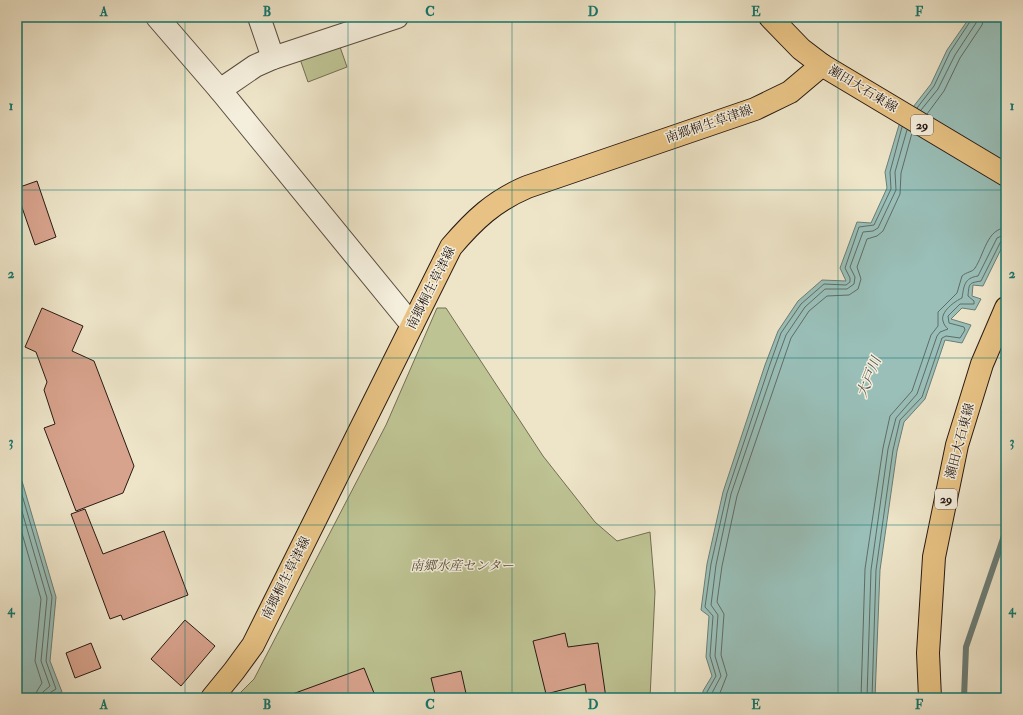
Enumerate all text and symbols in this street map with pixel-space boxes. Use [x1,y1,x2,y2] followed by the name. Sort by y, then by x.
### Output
[99,4,109,20] text: A
[263,4,271,20] text: B
[425,4,435,20] text: C
[588,4,599,20] text: D
[751,4,761,20] text: E
[915,4,924,20] text: F
[825,62,901,116] street label: 瀬田大石東線
[9,98,14,114] text: 1
[1010,98,1015,114] text: 1
[663,102,755,146] street label: 南郷桐生草津線
[911,115,933,135] road number: 29
[403,244,459,332] street label: 南郷桐生草津線
[8,266,15,282] text: 2
[1009,266,1016,282] text: 2
[853,352,885,400] water label: 大戸川
[942,401,978,481] street label: 瀬田大石東線
[9,434,14,450] text: 3
[1010,434,1015,450] text: 3
[935,489,957,509] road number: 29
[258,534,314,622] street label: 南郷桐生草津線
[410,558,514,574] park label: 南郷水産センター
[6,602,15,618] text: 4
[1007,602,1016,618] text: 4
[99,697,109,713] text: A
[263,697,271,713] text: B
[425,697,435,713] text: C
[588,697,599,713] text: D
[751,697,761,713] text: E
[915,697,924,713] text: F

